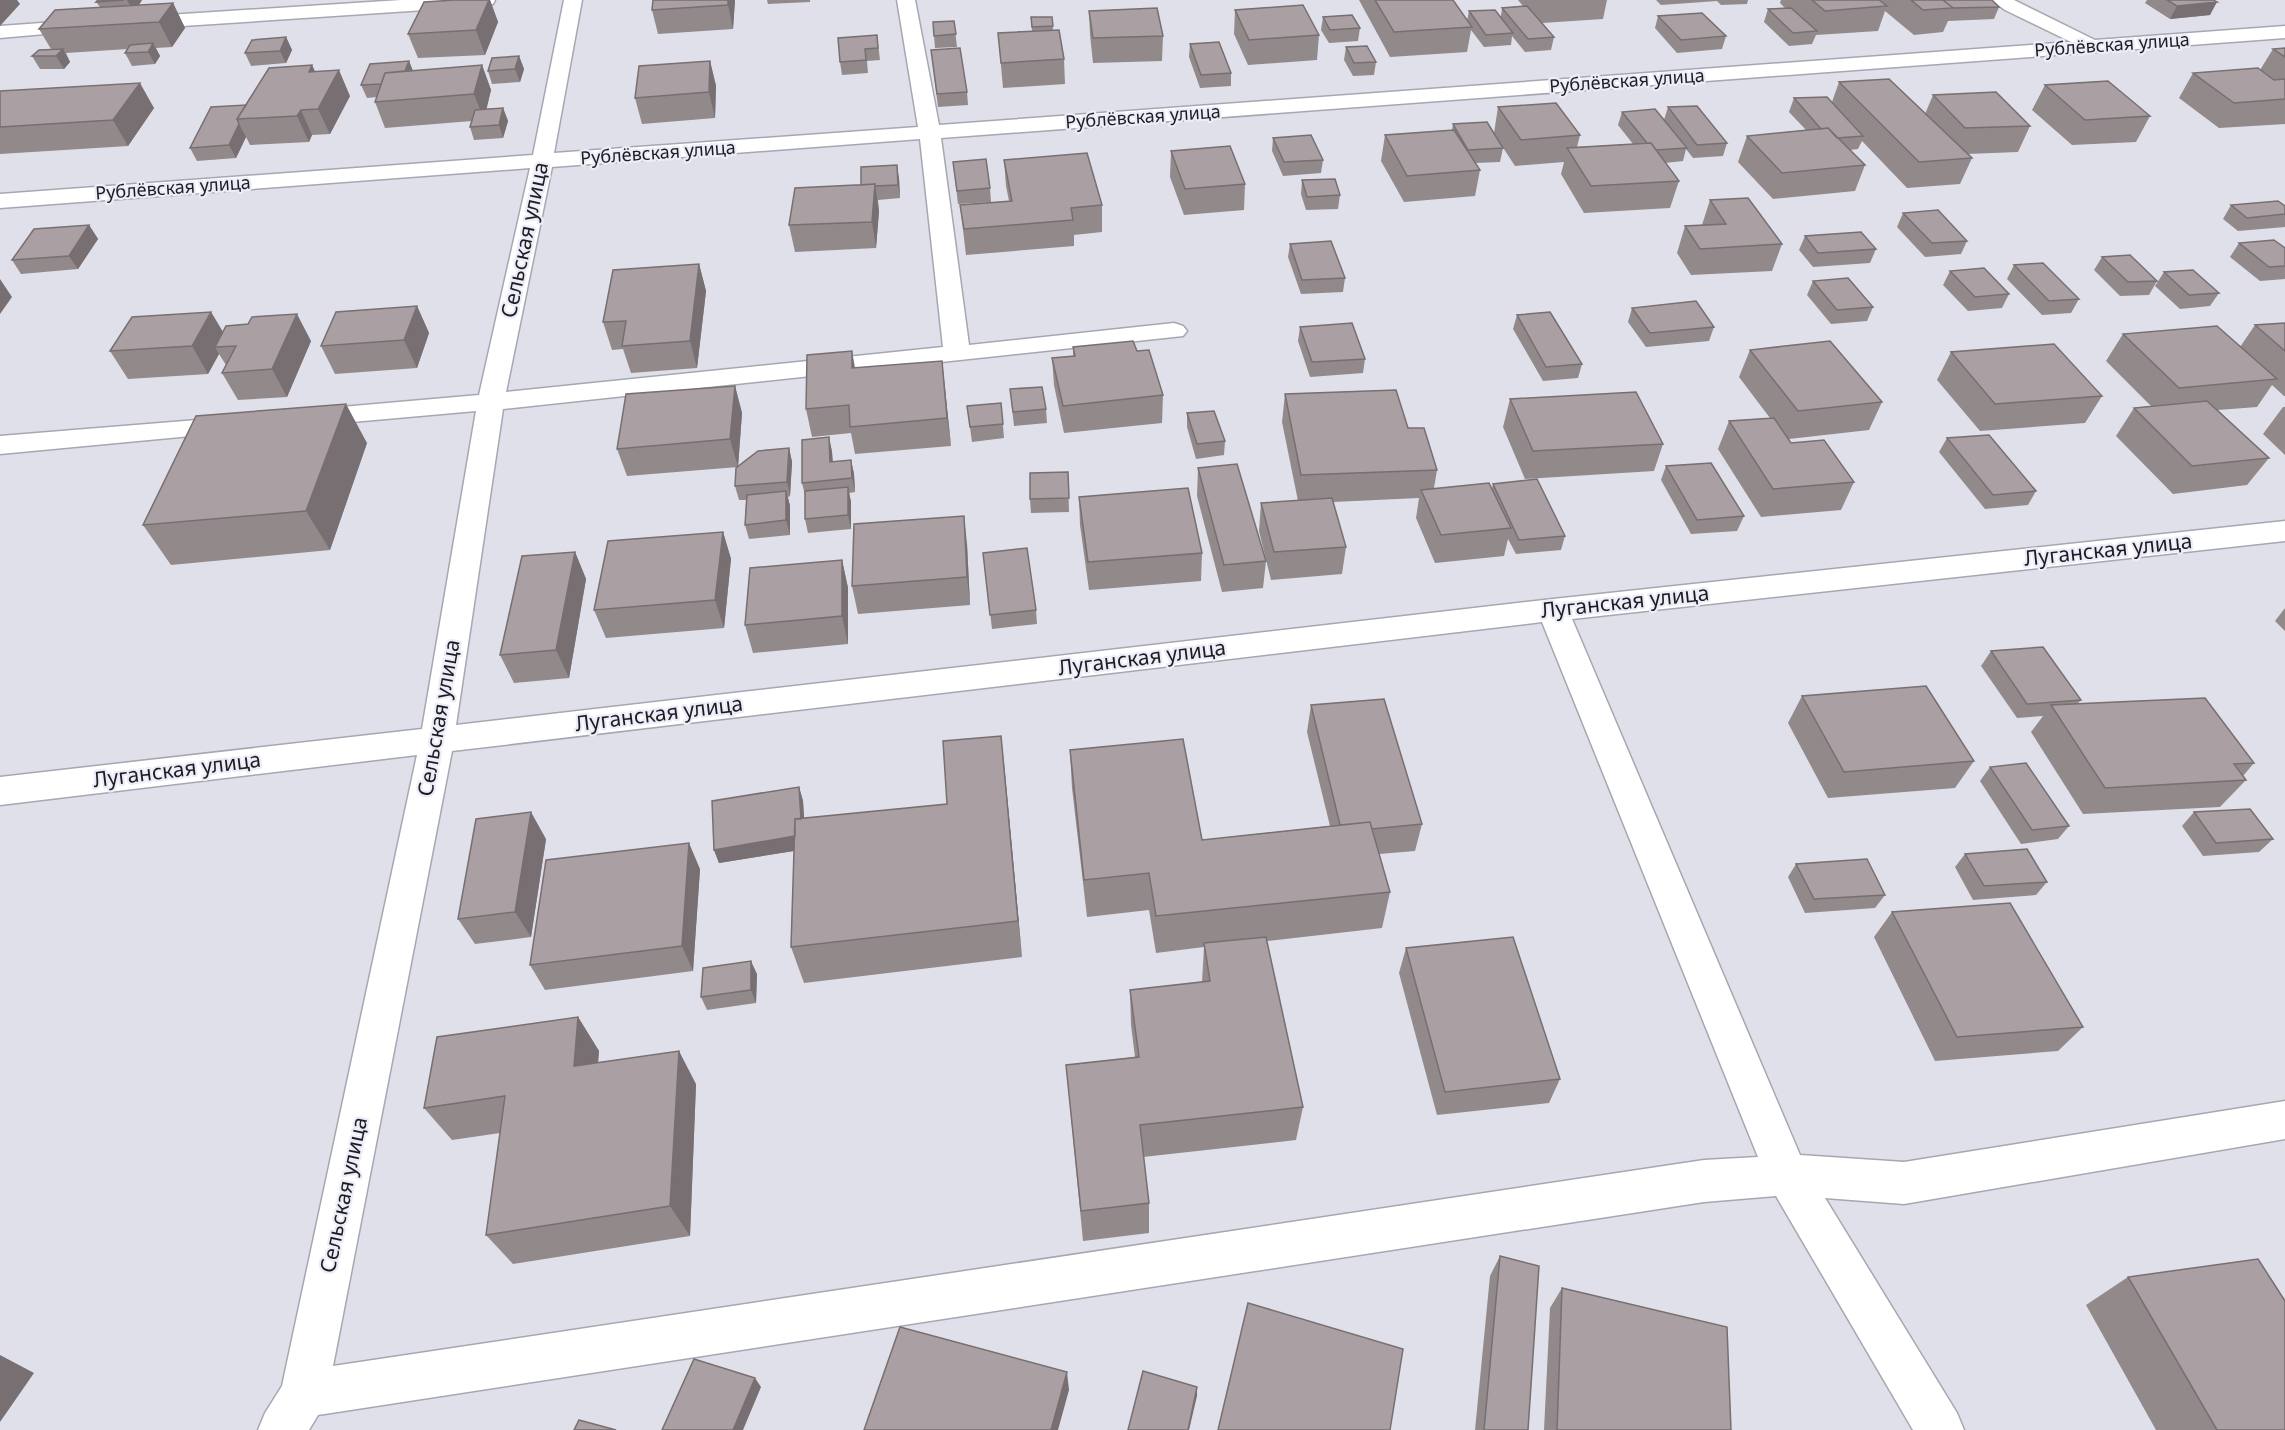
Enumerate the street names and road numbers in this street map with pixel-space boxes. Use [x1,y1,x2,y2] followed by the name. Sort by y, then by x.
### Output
[2033,27,2190,61] street label: Рублёвская улица
[1548,63,1705,97] street label: Рублёвская улица
[1064,99,1221,133] street label: Рублёвская улица
[579,135,736,169] street label: Рублёвская улица
[494,159,554,320] street label: Сельская улица
[94,170,251,204] street label: Рублёвская улица
[2022,526,2193,572] street label: Луганская улица
[1539,578,1710,624] street label: Луганская улица
[1056,633,1227,681] street label: Луганская улица
[410,637,466,798] street label: Сельская улица
[573,689,744,737] street label: Луганская улица
[91,745,262,793] street label: Луганская улица
[313,1114,373,1275] street label: Сельская улица

